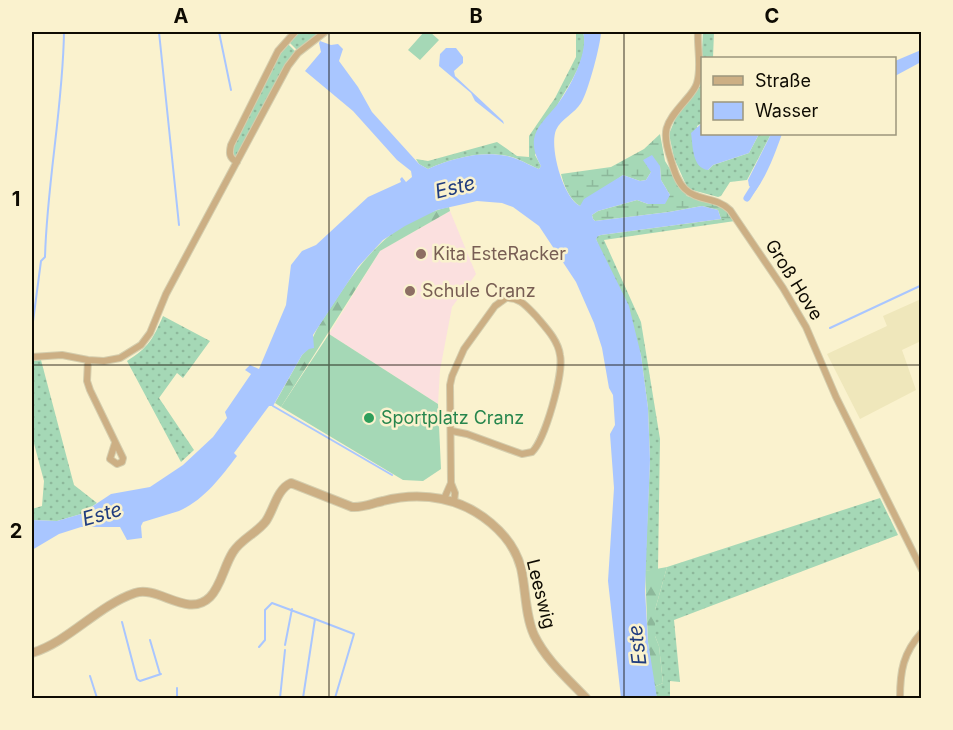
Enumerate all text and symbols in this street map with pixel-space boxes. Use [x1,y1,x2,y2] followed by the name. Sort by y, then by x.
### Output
[174,4,189,28] text: A
[469,4,483,28] text: B
[765,4,779,28] text: C
[701,57,896,135] legend
[755,70,811,91] text: Straße
[755,100,818,121] text: Wasser
[432,170,478,204] water label: Este
[12,187,20,211] text: 1
[761,236,827,324] street label: Groß Hove
[433,243,566,264] place label: Kita EsteRacker
[414,247,428,261] marker: Kita EsteRacker
[422,280,536,301] place label: Schule Cranz
[403,284,417,298] marker: Schule Cranz
[381,407,524,428] place label: Sportplatz Cranz
[362,411,376,425] marker: Sportplatz Cranz
[79,497,125,531] water label: Este
[10,519,22,543] text: 2
[523,557,560,631] street label: Leeswig
[623,623,651,667] water label: Este

